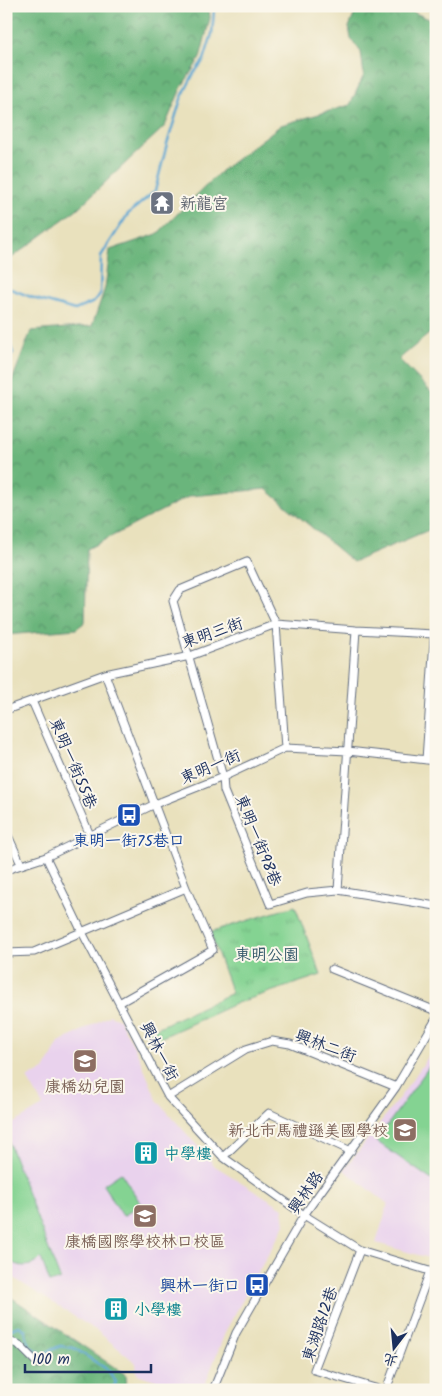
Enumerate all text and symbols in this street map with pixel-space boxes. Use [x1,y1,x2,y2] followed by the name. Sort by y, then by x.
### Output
[149,190,175,216] temple icon: 新龍宮
[180,192,228,217] place label: 新龍宮
[178,611,247,656] street label: 東明三街
[42,714,103,813] street label: 東明一街55巷
[176,743,245,791] street label: 東明一街
[228,791,287,890] street label: 東明一街98巷
[116,802,142,828] bus stop icon: 東明一街75巷口
[73,829,185,854] place label: 東明一街75巷口
[235,943,299,968] park label: 東明公園
[133,1017,184,1086] street label: 興林一街
[291,1023,360,1070] street label: 興林二街
[72,1048,98,1074] school or university icon: 康橋幼兒園
[45,1075,125,1100] place label: 康橋幼兒園
[392,1117,418,1143] school or university icon: 新北市馬禮遜美國學校
[228,1119,388,1144] place label: 新北市馬禮遜美國學校
[133,1140,159,1166] building icon: 中學樓
[164,1142,212,1167] place label: 中學樓
[282,1166,330,1220] street label: 興林路
[132,1203,158,1229] school or university icon: 康橋國際學校林口校區
[65,1230,225,1255] place label: 康橋國際學校林口校區
[244,1272,270,1298] bus stop icon: 興林一街口
[160,1274,240,1299] place label: 興林一街口
[296,1283,345,1366] street label: 東湖路12巷
[103,1296,129,1322] building icon: 小學樓
[134,1298,182,1323] place label: 小學樓
[370,1324,420,1374] north arrow
[25,1341,151,1373] scale bar
[381,1347,400,1372] text: 北
[32,1348,70,1372] text: 100 m

